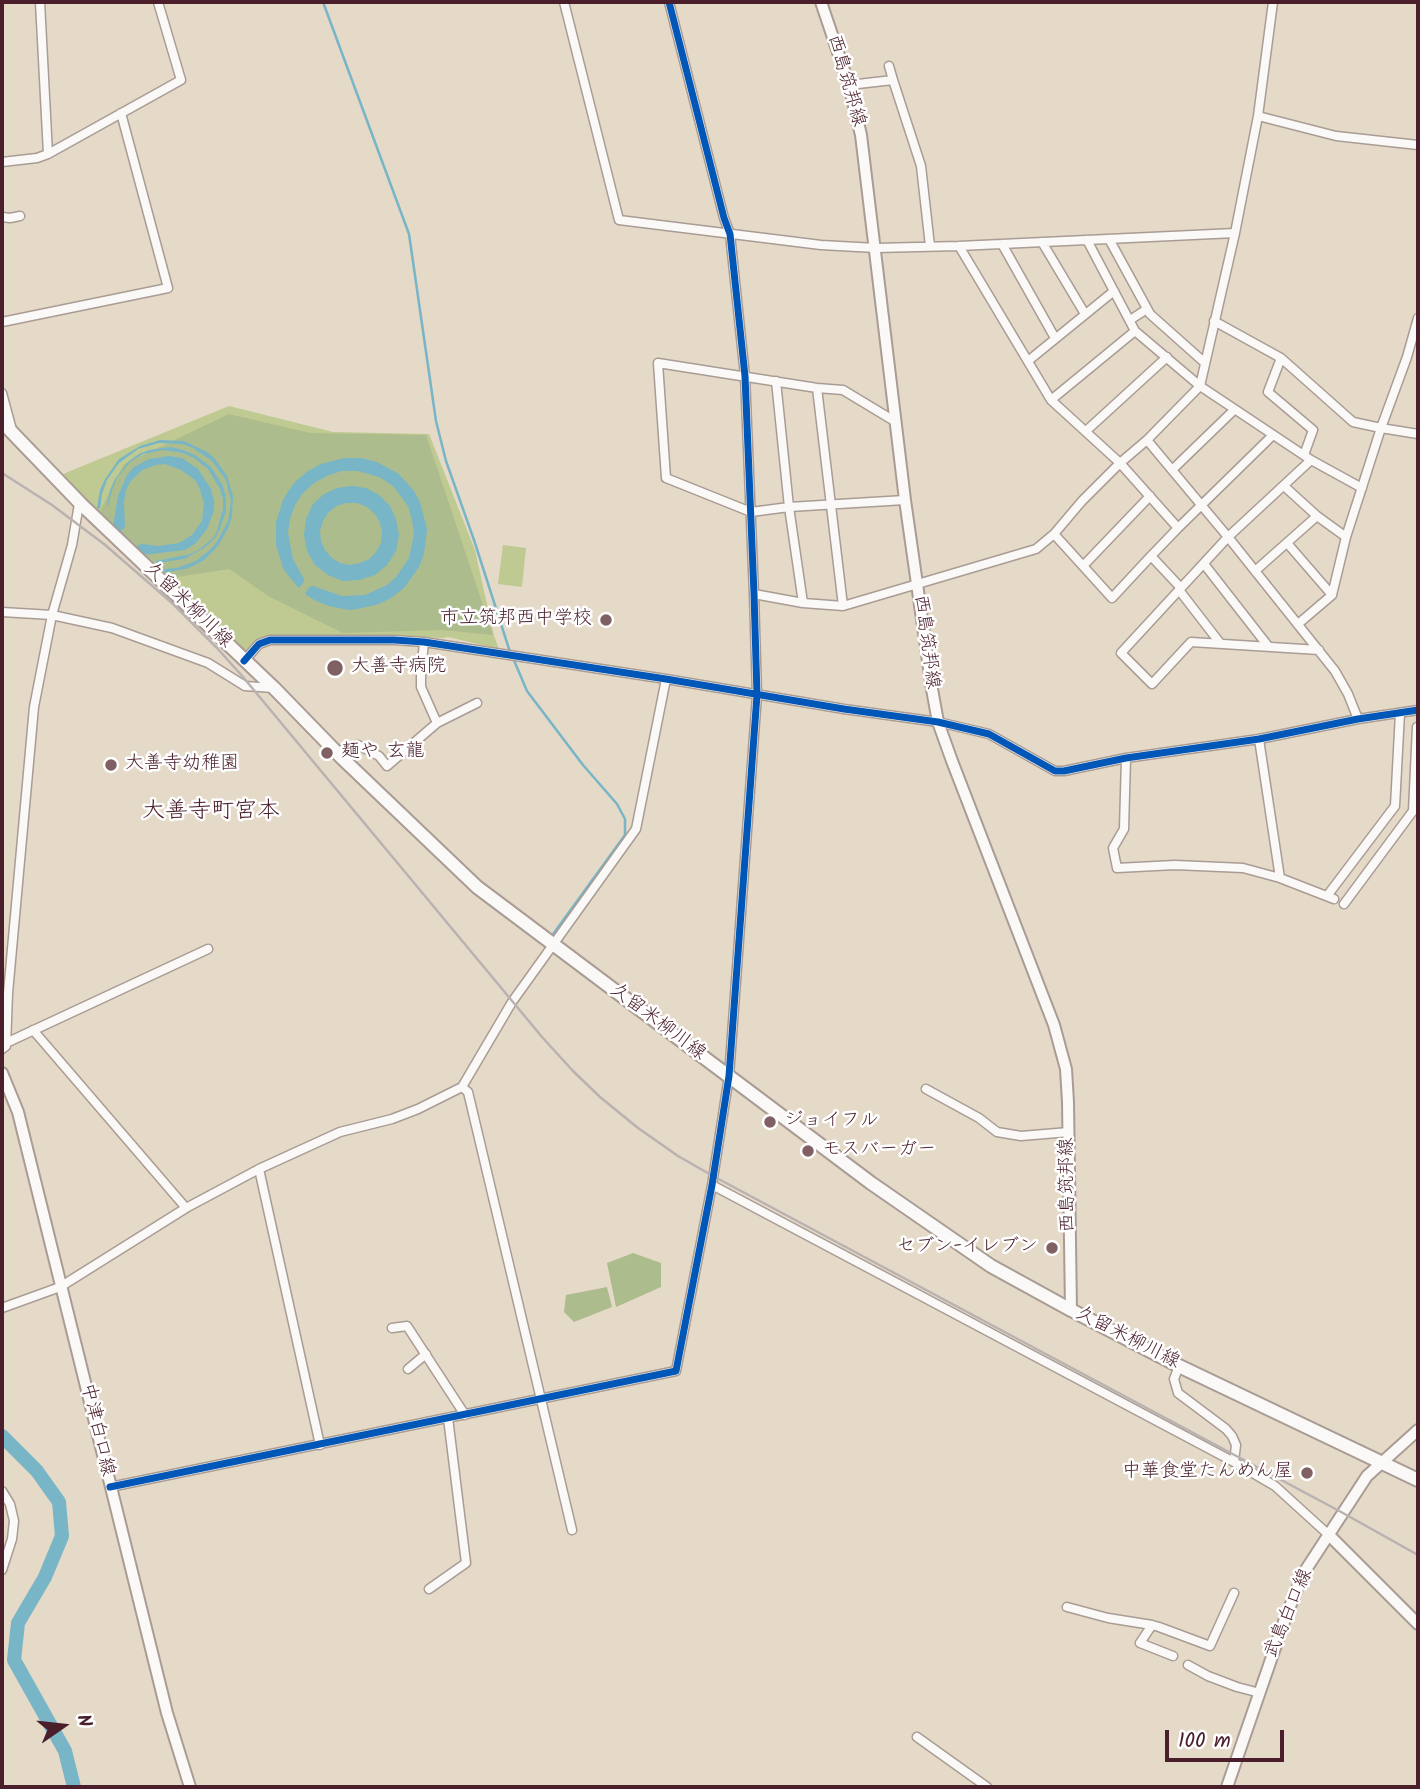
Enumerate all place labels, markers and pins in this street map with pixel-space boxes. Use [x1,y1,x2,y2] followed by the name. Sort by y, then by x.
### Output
[440,609,592,631] place label: 市立筑邦西中学校
[598,612,614,628] marker: 市立筑邦西中学校
[351,657,446,679] place label: 大善寺病院
[325,658,345,678] marker: 大善寺病院
[341,742,425,764] place label: 麺や 玄龍
[319,745,335,761] marker: 麺や 玄龍
[125,754,239,776] place label: 大善寺幼稚園
[103,757,119,773] marker: 大善寺幼稚園
[784,1111,879,1133] place label: ジョイフル
[762,1114,778,1130] marker: ジョイフル
[822,1140,936,1162] place label: モスバーガー
[800,1143,816,1159] marker: モスバーガー
[896,1237,1038,1259] place label: セブン-イレブン
[1044,1240,1060,1256] marker: セブン-イレブン
[1122,1462,1293,1484] place label: 中華食堂たんめん屋
[1299,1465,1315,1481] marker: 中華食堂たんめん屋

